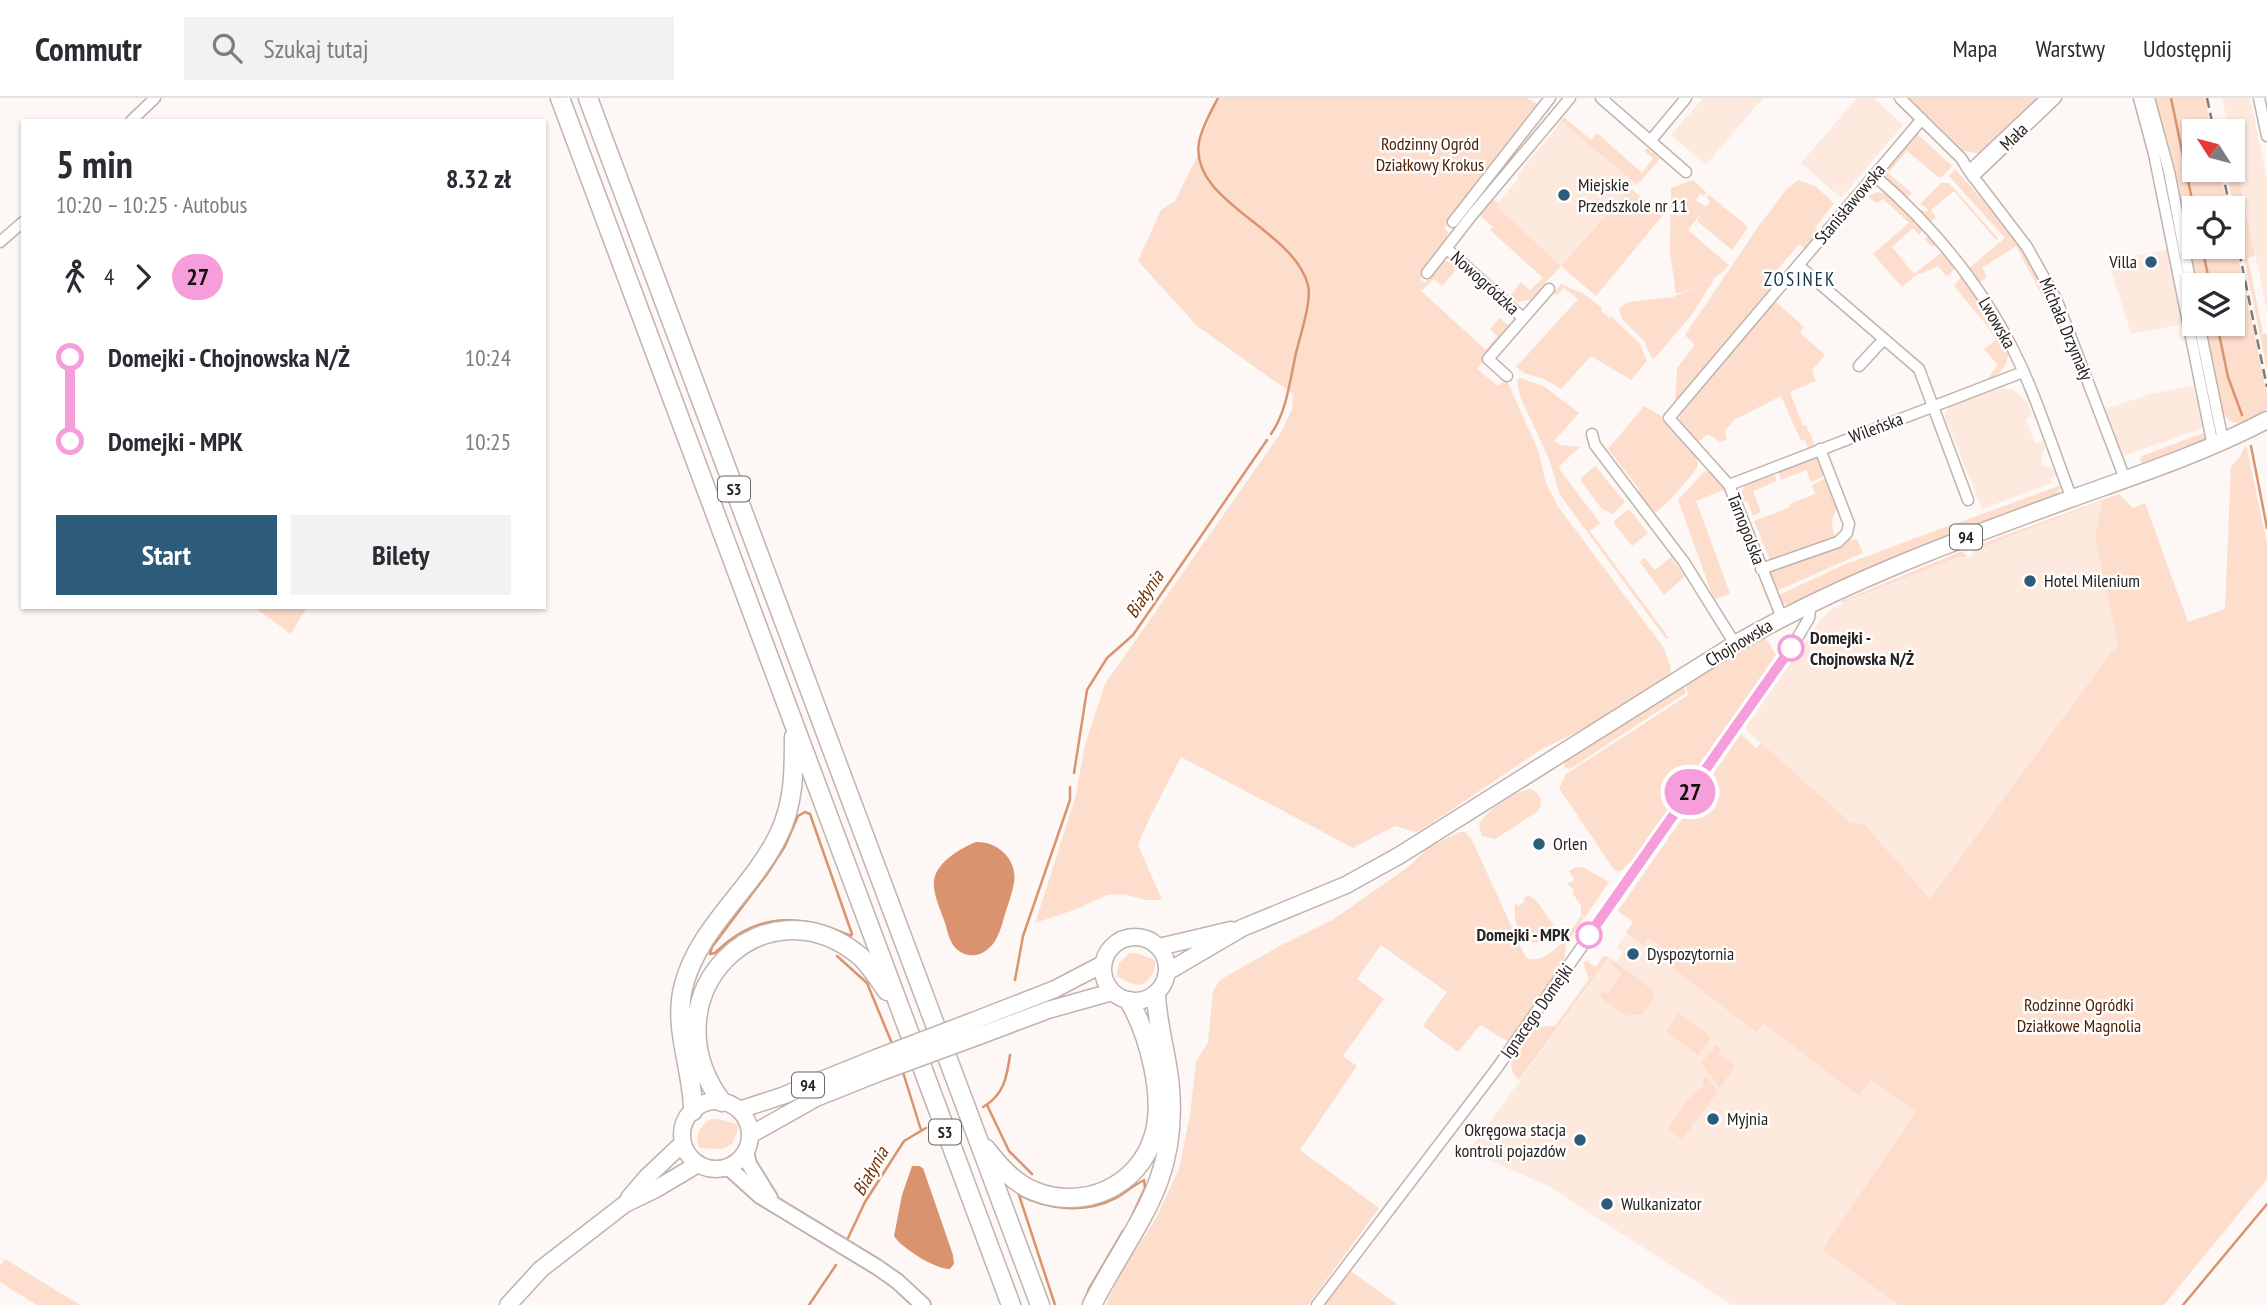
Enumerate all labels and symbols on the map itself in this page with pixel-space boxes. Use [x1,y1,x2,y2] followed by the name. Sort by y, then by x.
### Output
[1995,118,2032,155] street label: Mała
[2182,119,2245,182] north arrow
[1376,132,1484,176] park label: Rodzinny Ogród Działkowy Krokus
[1809,159,1890,249] street label: Stanisławowska
[1578,173,1688,217] place label: Miejskie Przedszkole nr 11
[1556,187,1572,203] marker: Miejskie Przedszkole nr 11
[1446,246,1524,319] street label: Nowogródzka
[2108,250,2137,273] place label: Villa
[2143,254,2159,270] marker: Villa
[1764,267,1836,291] district label: ZOSINEK
[2034,274,2099,384] street label: Michała Drzymały
[1974,293,2021,353] street label: Lwowska
[1846,407,1906,448] street label: Wileńska
[718,476,750,502] road number: S3
[1722,490,1771,568] street label: Tarnopolska
[1950,524,1982,550] road number: 94
[1119,564,1169,622] water label: Białynia
[2044,569,2140,592] place label: Hotel Milenium
[2022,573,2038,589] marker: Hotel Milenium
[1701,614,1776,672] street label: Chojnowska
[1810,626,1914,670] place label: Domejki - Chojnowska N/Ż
[1778,635,1804,661] marker: Domejki - Chojnowska N/Ż
[1658,769,1722,815] line badge: 27
[1553,832,1587,855] place label: Orlen
[1531,836,1547,852] marker: Orlen
[1576,922,1602,948] marker: Domejki - MPK
[1476,923,1571,946] place label: Domejki - MPK
[1647,942,1734,965] place label: Dyspozytornia
[1625,946,1641,962] marker: Dyspozytornia
[1495,959,1578,1063] street label: Ignacego Domejki
[2017,993,2141,1037] park label: Rodzinne Ogródki Działkowe Magnolia
[792,1072,824,1098] road number: 94
[1727,1107,1768,1130] place label: Myjnia
[1705,1111,1721,1127] marker: Myjnia
[1455,1118,1566,1162] place label: Okręgowa stacja kontroli pojazdów
[929,1120,961,1144] road number: S3
[1572,1132,1588,1148] marker: Okręgowa stacja kontroli pojazdów
[847,1141,894,1200] water label: Białynia
[1621,1192,1702,1215] place label: Wulkanizator
[1599,1196,1615,1212] marker: Wulkanizator

